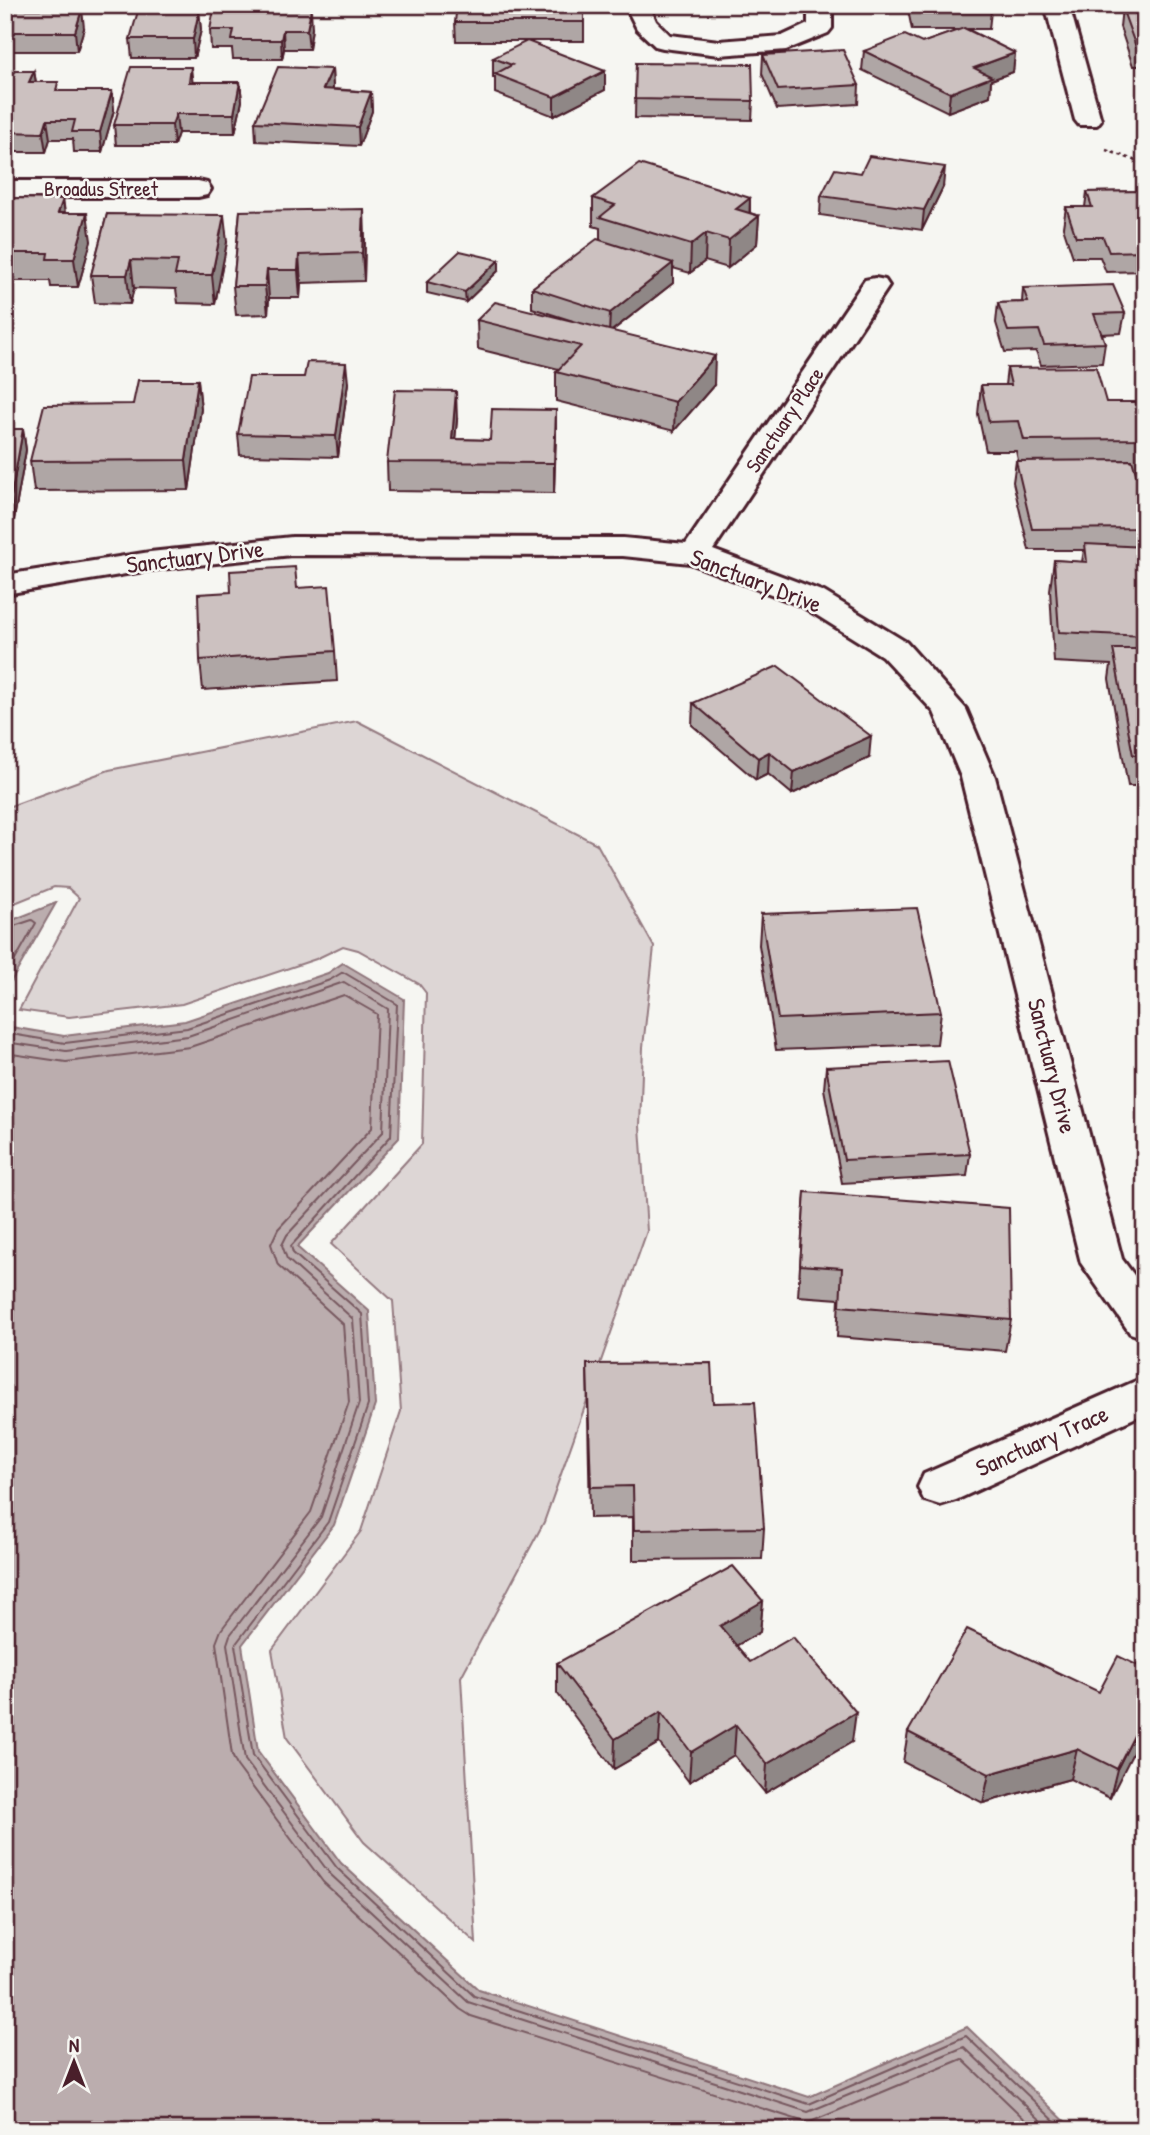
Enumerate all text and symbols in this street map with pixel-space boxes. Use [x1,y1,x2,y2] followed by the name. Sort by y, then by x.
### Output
[44,174,159,203] street label: Broadus Street
[739,361,831,478] street label: Sanctuary Place
[124,532,266,580] street label: Sanctuary Drive
[686,540,827,620] street label: Sanctuary Drive
[1021,995,1085,1137] street label: Sanctuary Drive
[970,1397,1113,1483] street label: Sanctuary Trace
[38,2026,108,2096] north arrow
[69,2032,79,2058] text: N

